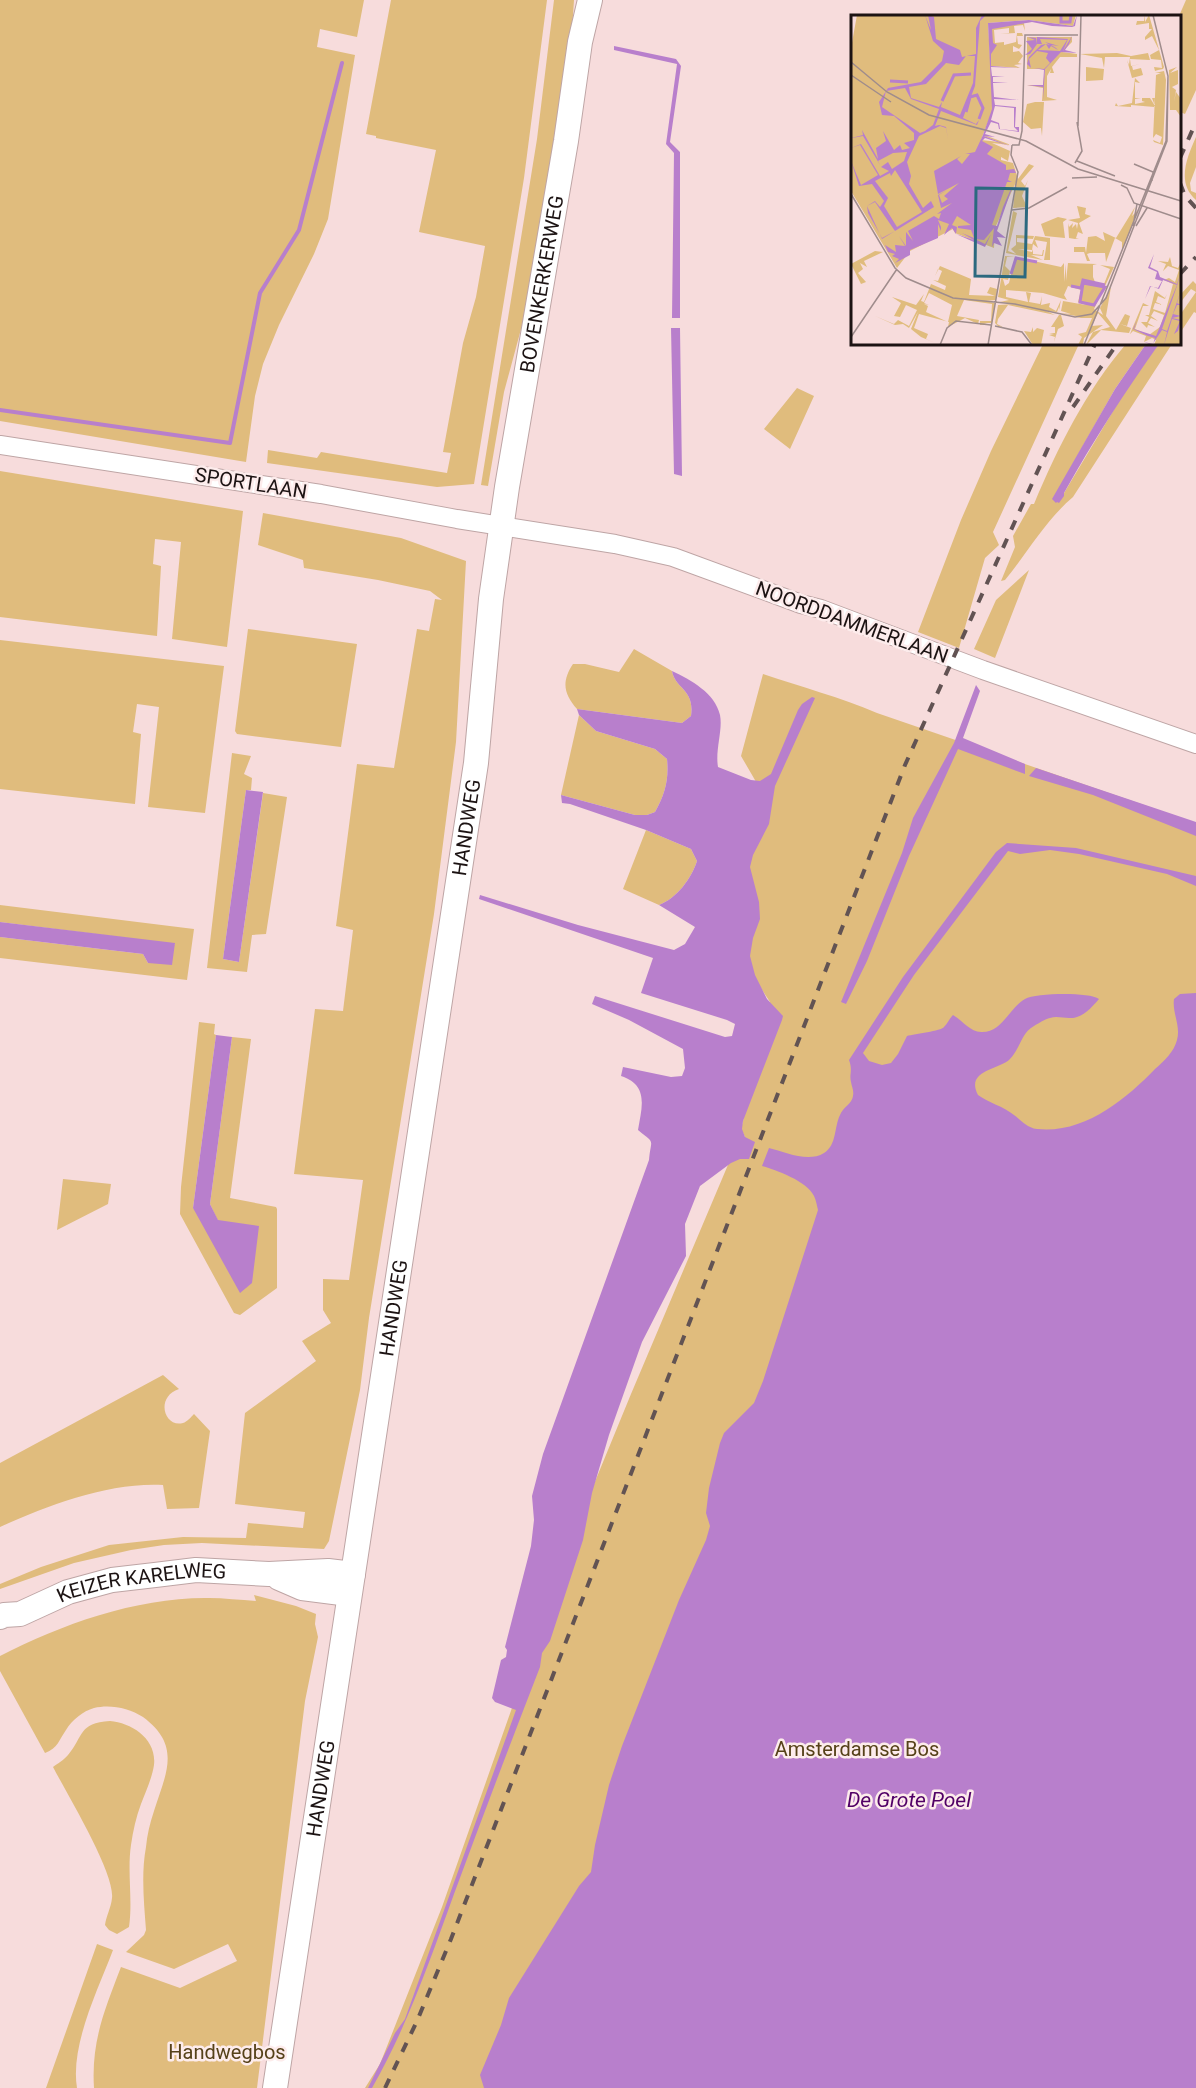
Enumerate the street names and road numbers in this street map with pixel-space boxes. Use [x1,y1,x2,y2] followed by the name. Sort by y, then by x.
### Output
[515,193,569,374] street label: BOVENKERKERWEG
[193,462,309,504] street label: SPORTLAAN
[752,576,952,668] street label: NOORDDAMMERLAAN
[447,777,485,877] street label: HANDWEG
[374,1258,413,1358] street label: HANDWEG
[53,1557,227,1608] street label: KEIZER KARELWEG
[301,1738,340,1839] street label: HANDWEG

